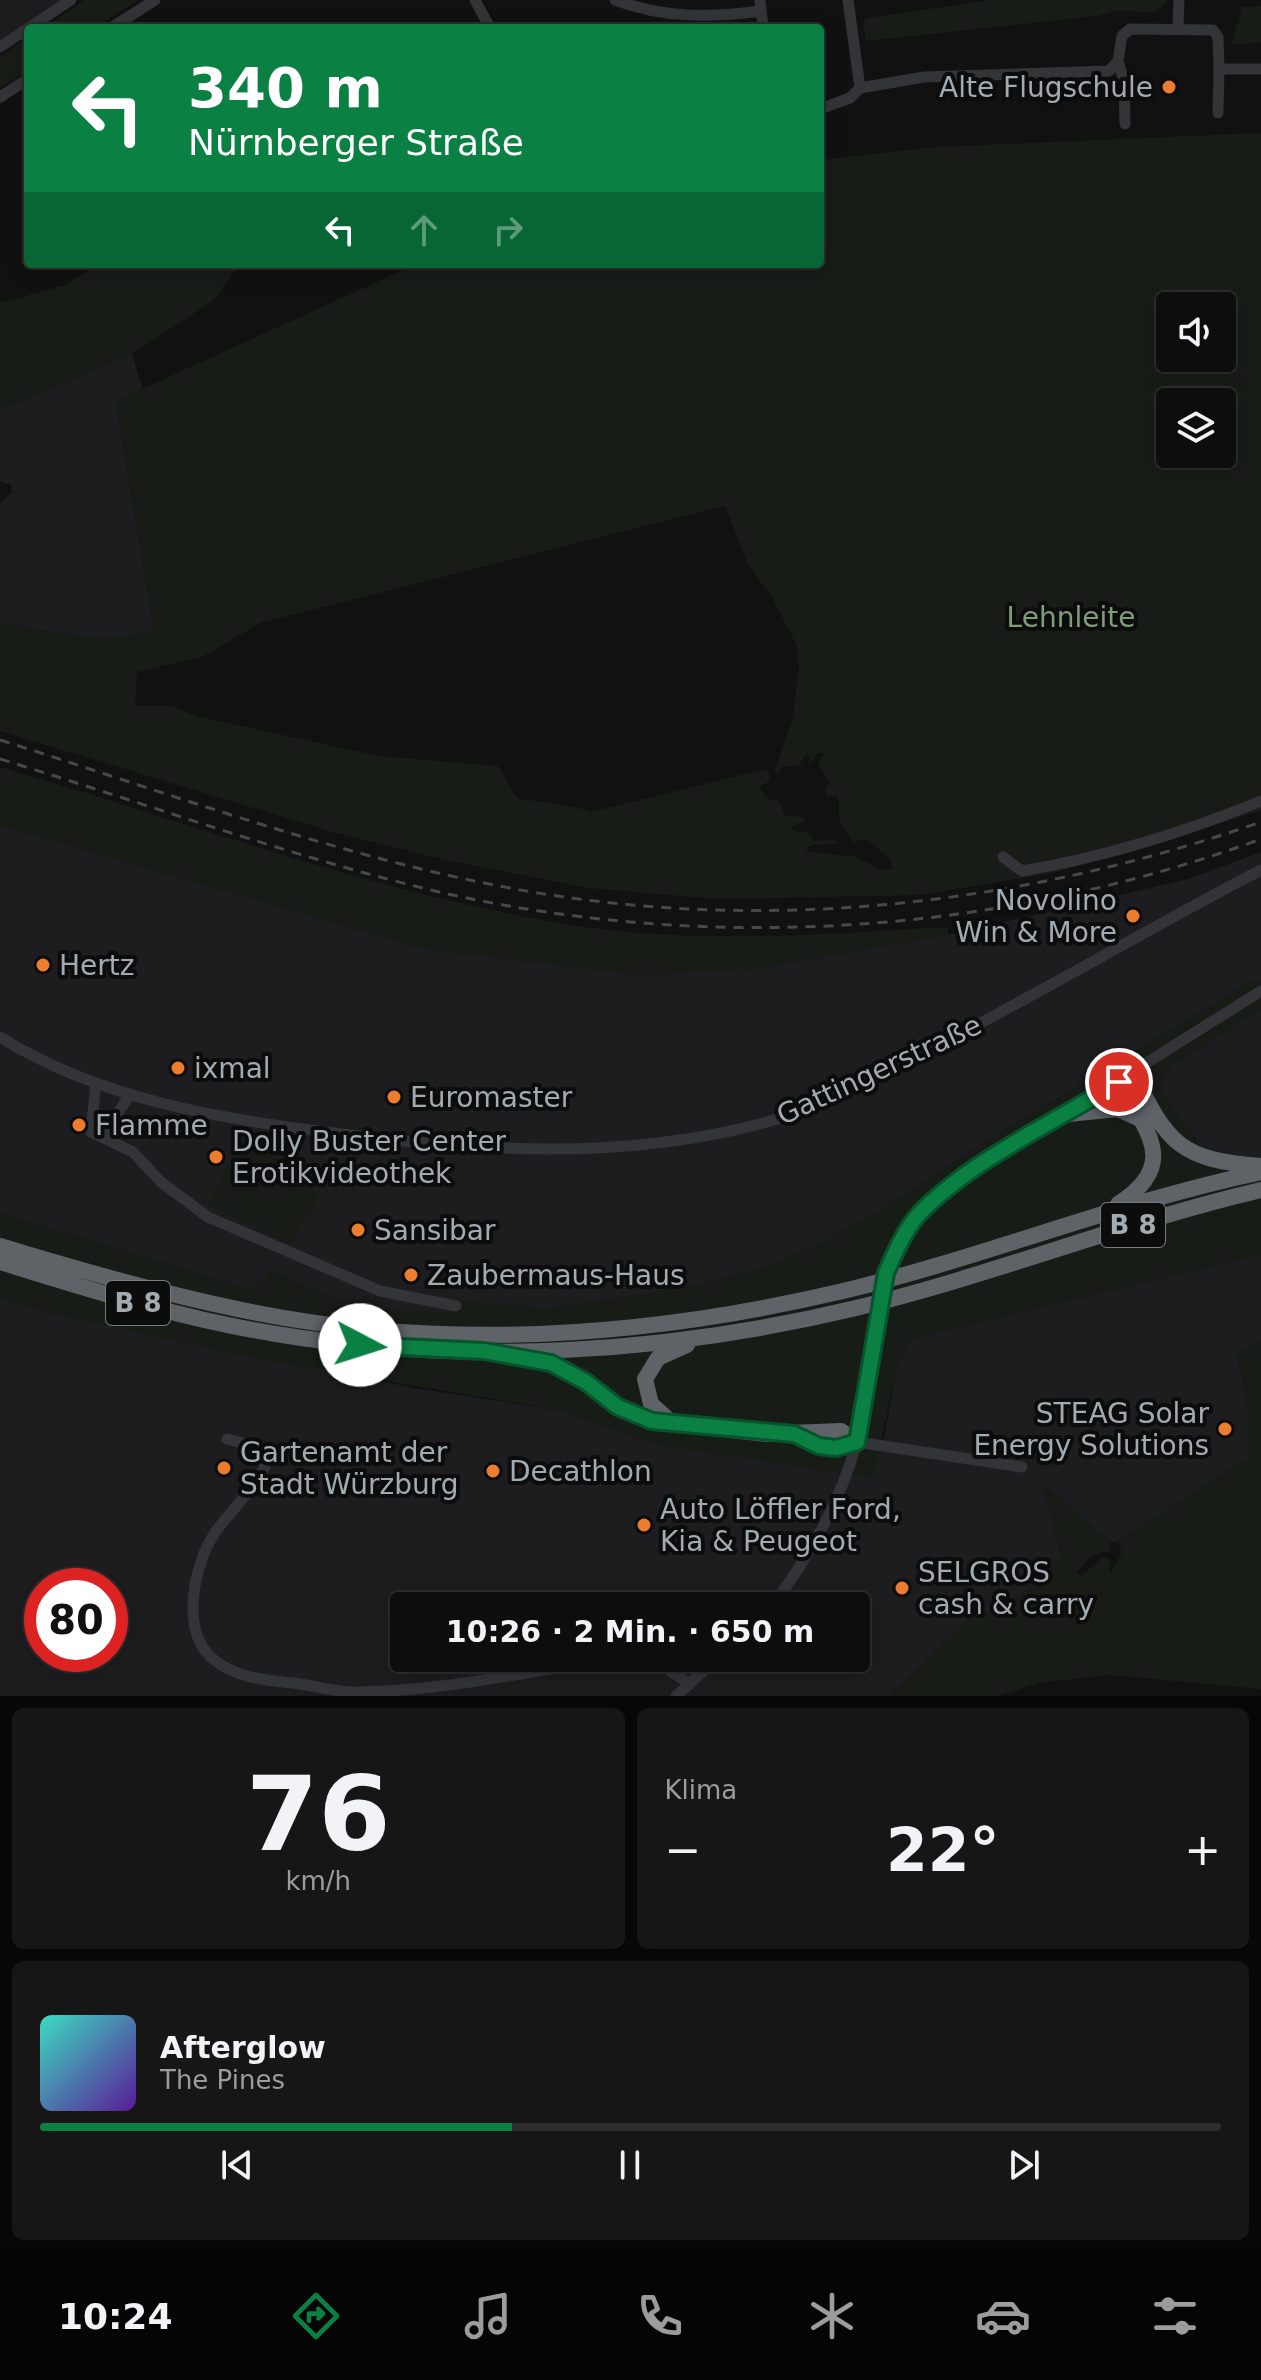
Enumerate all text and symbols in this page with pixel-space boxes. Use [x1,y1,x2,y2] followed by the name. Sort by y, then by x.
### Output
[188,55,383,120] text: 340 m
[56,56,160,160] icon: left
[939,71,1153,104] place label: Alte Flugschule
[1160,78,1178,96] marker: Alte Flugschule
[188,122,524,163] text: Nürnberger Straße
[318,208,362,252] icon: left
[402,208,446,252] icon: ahead
[486,208,530,252] icon: right
[1156,292,1236,468] map controls
[1156,292,1236,372] button: sound
[1156,388,1236,468] button: layers
[1007,601,1135,634] park label: Lehnleite
[955,884,1117,949] place label: Novolino Win & More
[1124,907,1142,925] marker: Novolino Win & More
[59,949,134,982] place label: Hertz
[34,956,52,974] marker: Hertz
[771,1008,987,1132] street label: Gattingerstraße
[1085,1048,1153,1116] pin
[194,1052,271,1085] place label: ixmal
[169,1059,187,1077] marker: ixmal
[1097,1060,1141,1104] icon: arrive
[410,1081,573,1114] place label: Euromaster
[385,1088,403,1106] marker: Euromaster
[95,1109,208,1142] place label: Flamme
[70,1116,88,1134] marker: Flamme
[232,1125,507,1190] place label: Dolly Buster Center Erotikvideothek
[207,1148,225,1166] marker: Dolly Buster Center Erotikvideothek
[1101,1203,1165,1247] road number: B 8
[374,1214,496,1247] place label: Sansibar
[349,1221,367,1239] marker: Sansibar
[427,1259,685,1292] place label: Zaubermaus-Haus
[402,1266,420,1284] marker: Zaubermaus-Haus
[106,1281,170,1325] road number: B 8
[318,1303,402,1387] position arrow
[973,1397,1209,1462] place label: STEAG Solar Energy Solutions
[1216,1420,1234,1438] marker: STEAG Solar Energy Solutions
[240,1436,459,1501] place label: Gartenamt der Stadt Würzburg
[509,1455,652,1488] place label: Decathlon
[215,1459,233,1477] marker: Gartenamt der Stadt Würzburg
[484,1462,502,1480] marker: Decathlon
[660,1493,901,1558] place label: Auto Löffler Ford, Kia & Peugeot
[635,1516,653,1534] marker: Auto Löffler Ford, Kia & Peugeot
[918,1556,1094,1621] place label: SELGROS cash & carry
[24,1568,128,1672] speed limit sign: 80
[893,1579,911,1597] marker: SELGROS cash & carry
[446,1614,814,1649] text: 10:26 · 2 Min. · 650 m
[246,1753,391,1875] text: 76
[665,1775,737,1805] text: Klima
[886,1815,1000,1885] text: 22°
[665,1824,701,1875] text: −
[1184,1824,1221,1875] text: +
[285,1866,351,1896] text: km/h
[160,2030,326,2065] text: Afterglow
[160,2065,285,2095] text: The Pines
[215,2143,259,2187] icon: previous
[608,2143,652,2187] icon: pause
[1002,2143,1046,2187] icon: next
[288,2288,344,2344] icon: directions
[460,2288,516,2344] icon: music
[632,2288,688,2344] icon: phone
[804,2288,860,2344] icon: climate
[975,2288,1031,2344] icon: car
[1147,2288,1203,2344] icon: filters
[58,2296,172,2337] text: 10:24

